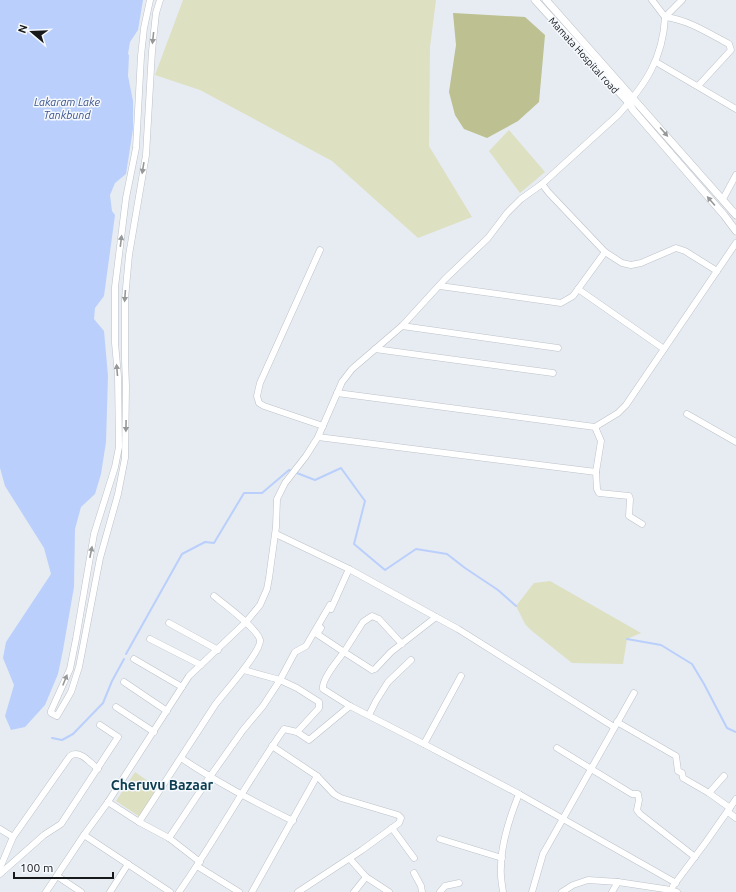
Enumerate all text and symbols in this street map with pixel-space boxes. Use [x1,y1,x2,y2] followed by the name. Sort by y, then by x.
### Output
[12,12,52,52] north arrow
[546,15,621,96] street label: Mamata Hospital road
[16,23,30,35] text: N
[150,32,156,44] one-way arrow
[34,96,100,121] water label: Lakaram Lake Tankbund
[659,127,669,137] one-way arrow
[140,162,146,174] one-way arrow
[707,196,716,206] one-way arrow
[118,235,124,247] one-way arrow
[122,290,129,303] one-way arrow
[114,364,121,376] one-way arrow
[123,420,129,433] one-way arrow
[88,546,94,559] one-way arrow
[63,673,69,685] one-way arrow
[111,777,213,793] district label: Cheruvu Bazaar
[14,854,113,880] scale bar
[20,861,53,874] text: 100 m

